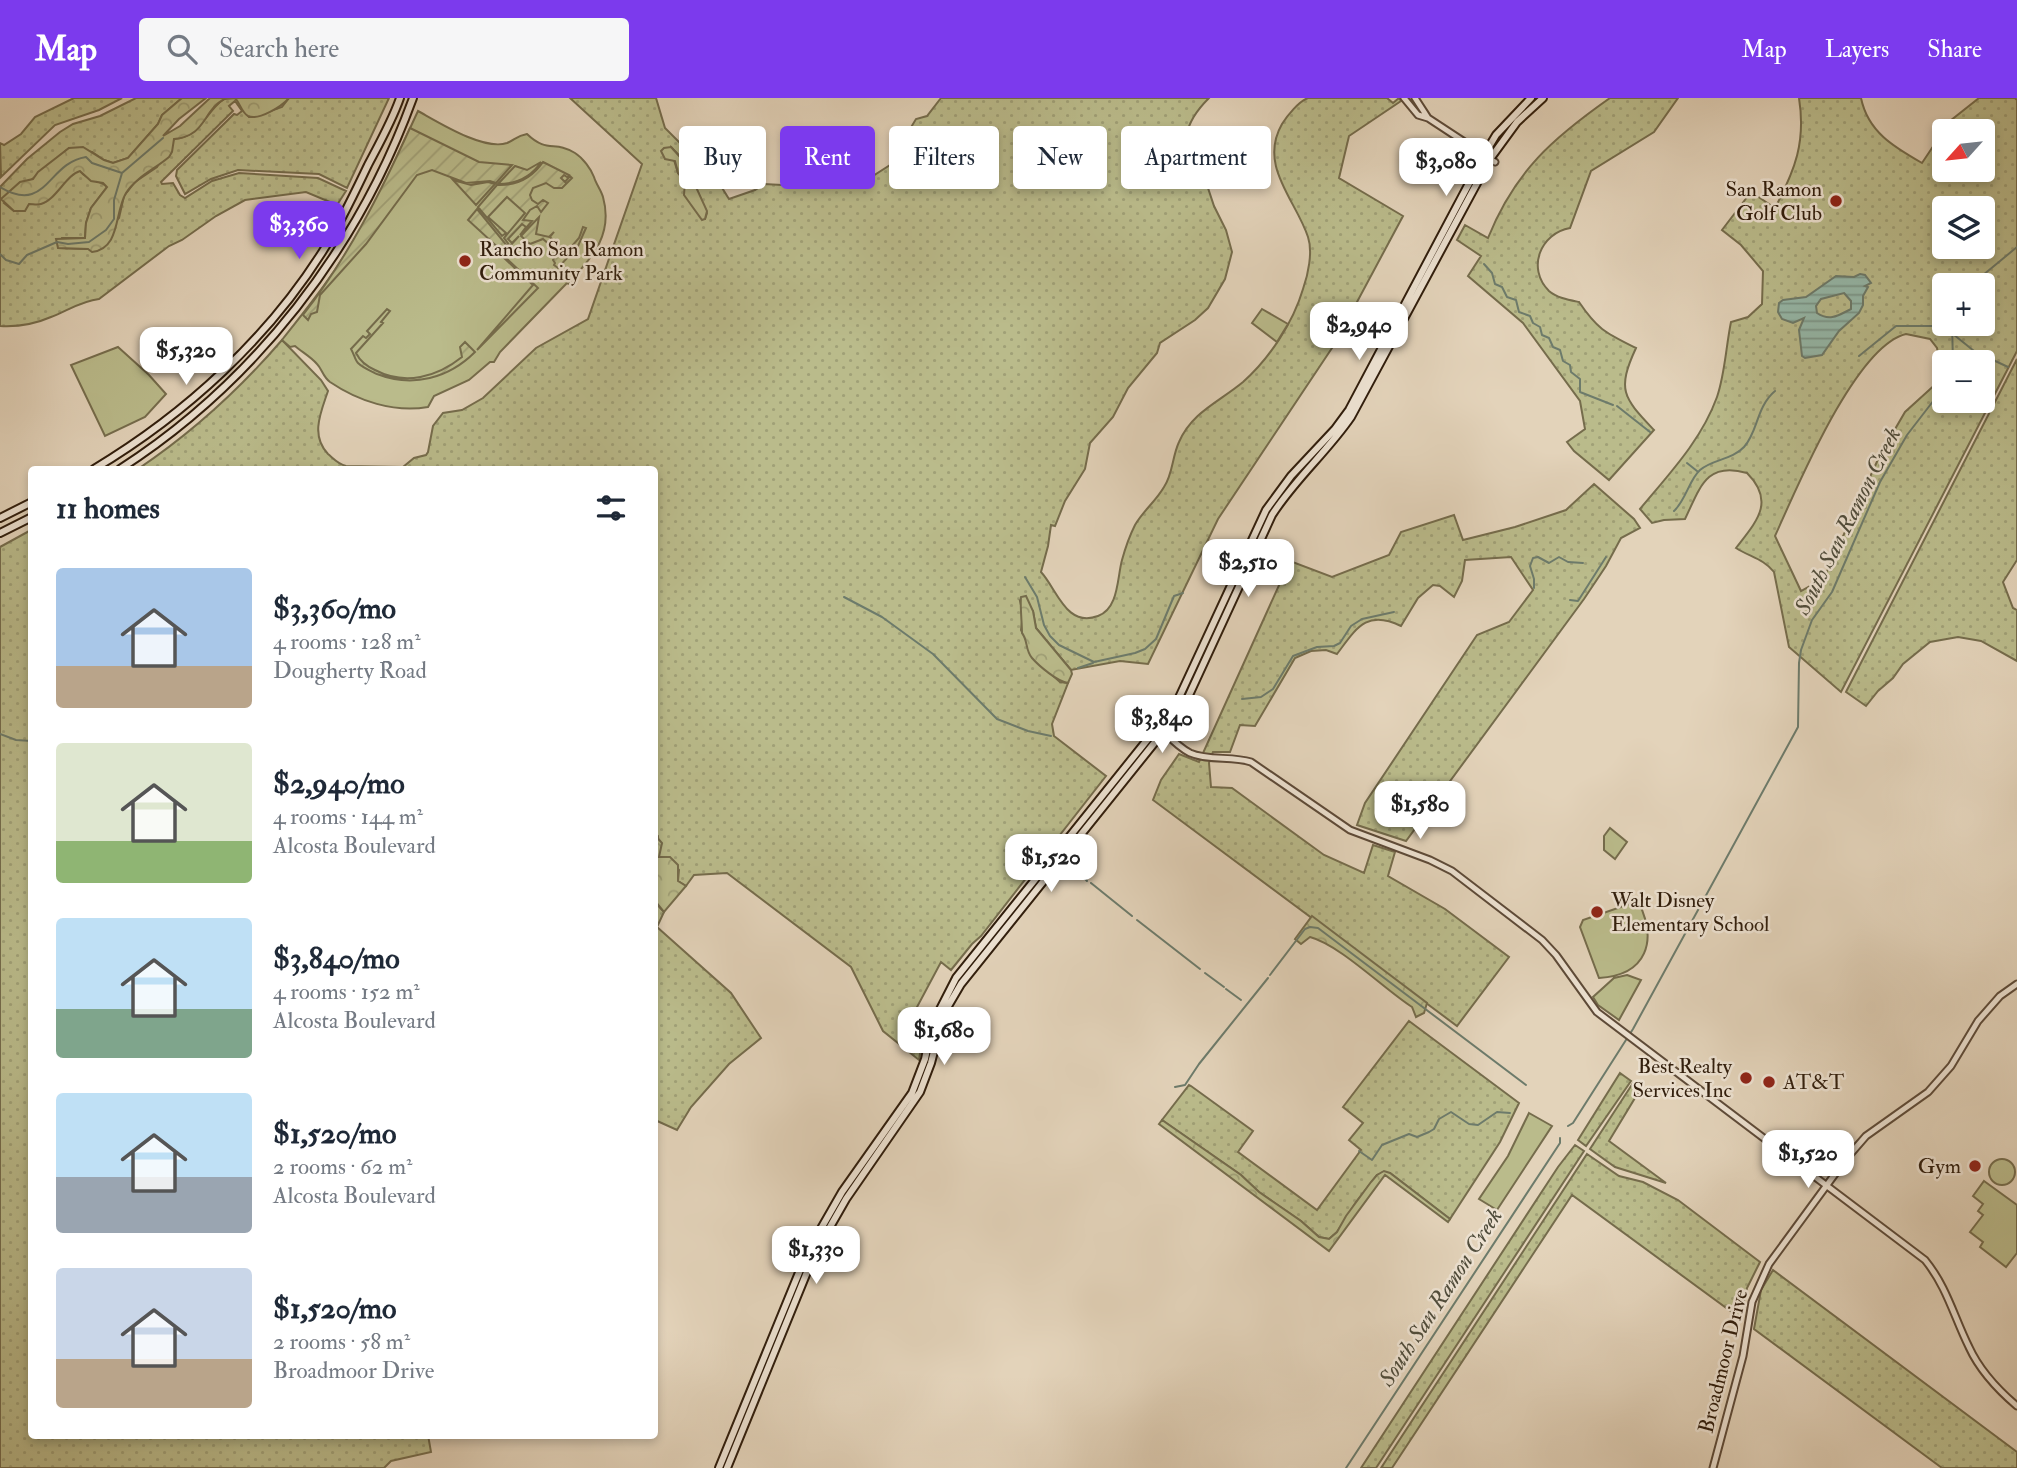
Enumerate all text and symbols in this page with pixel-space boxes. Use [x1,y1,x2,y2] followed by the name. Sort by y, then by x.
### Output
[139,18,629,81] search box
[35,29,97,70] text: Map
[163,30,201,68] icon: search
[219,33,339,65] text: Search here
[1742,34,1787,65] text: Map
[1825,34,1889,65] text: Layers
[1927,34,1982,65] text: Share
[1932,119,1995,182] north arrow
[1932,119,1995,413] map controls
[679,126,766,189] chip: Buy
[780,126,875,189] chip: Rent
[889,126,999,189] chip: Filters
[1013,126,1107,189] chip: New
[1121,126,1271,189] chip: Apartment
[1389,139,1503,198] pin: $3,080
[1415,146,1477,175] text: $3,080
[1726,176,1822,227] place label: San Ramon Golf Club
[1828,193,1844,209] marker: San Ramon Golf Club
[1932,196,1995,259] button: layers
[242,202,356,261] pin: $3,360
[269,209,329,238] text: $3,360
[479,236,644,287] place label: Rancho San Ramon Community Park
[457,253,473,269] marker: Rancho San Ramon Community Park
[1932,273,1995,336] button: +
[1302,302,1416,362] pin: $2,940
[1326,310,1392,339] text: $2,940
[129,328,243,387] pin: $5,320
[156,335,216,364] text: $5,320
[1932,350,1995,413] button: −
[1787,423,1907,621] water label: South San Ramon Creek
[592,489,630,527] icon: filters
[56,490,160,527] text: 11 homes
[1191,540,1305,599] pin: $2,510
[1218,547,1278,576] text: $2,510
[273,590,396,627] text: $3,360/mo
[112,596,196,680] icon: home
[273,627,421,656] text: 4 rooms · 128 m²
[273,656,427,685] text: Dougherty Road
[1105,696,1219,755] pin: $3,840
[1131,703,1193,732] text: $3,840
[273,765,405,802] text: $2,940/mo
[112,771,196,855] icon: home
[1363,782,1477,841] pin: $1,580
[1390,789,1450,818] text: $1,580
[273,802,423,831] text: 4 rooms · 144 m²
[273,831,436,860] text: Alcosta Boulevard
[994,834,1108,894] pin: $1,520
[1021,842,1081,871] text: $1,520
[1610,887,1770,938] place label: Walt Disney Elementary School
[1589,904,1605,920] marker: Walt Disney Elementary School
[273,940,400,977] text: $3,840/mo
[112,946,196,1030] icon: home
[273,977,420,1006] text: 4 rooms · 152 m²
[273,1006,436,1035] text: Alcosta Boulevard
[887,1007,1001,1067] pin: $1,680
[914,1015,974,1044] text: $1,680
[1632,1053,1733,1104] place label: Best Realty Services Inc
[1782,1069,1845,1096] place label: AT&T
[1738,1070,1754,1086] marker: Best Realty Services Inc
[1761,1074,1777,1090] marker: AT&T
[273,1115,396,1152] text: $1,520/mo
[112,1121,196,1205] icon: home
[1751,1130,1865,1190] pin: $1,520
[1778,1138,1838,1167] text: $1,520
[273,1152,412,1181] text: 2 rooms · 62 m²
[1918,1153,1961,1180] place label: Gym
[1967,1158,1983,1174] marker: Gym
[273,1181,436,1210] text: Alcosta Boulevard
[1371,1203,1509,1393] water label: South San Ramon Creek
[759,1226,873,1286] pin: $1,330
[788,1234,844,1263] text: $1,330
[1693,1286,1754,1436] street label: Broadmoor Drive
[273,1290,396,1327] text: $1,520/mo
[112,1296,196,1380] icon: home
[273,1327,410,1356] text: 2 rooms · 58 m²
[273,1356,434,1385] text: Broadmoor Drive

